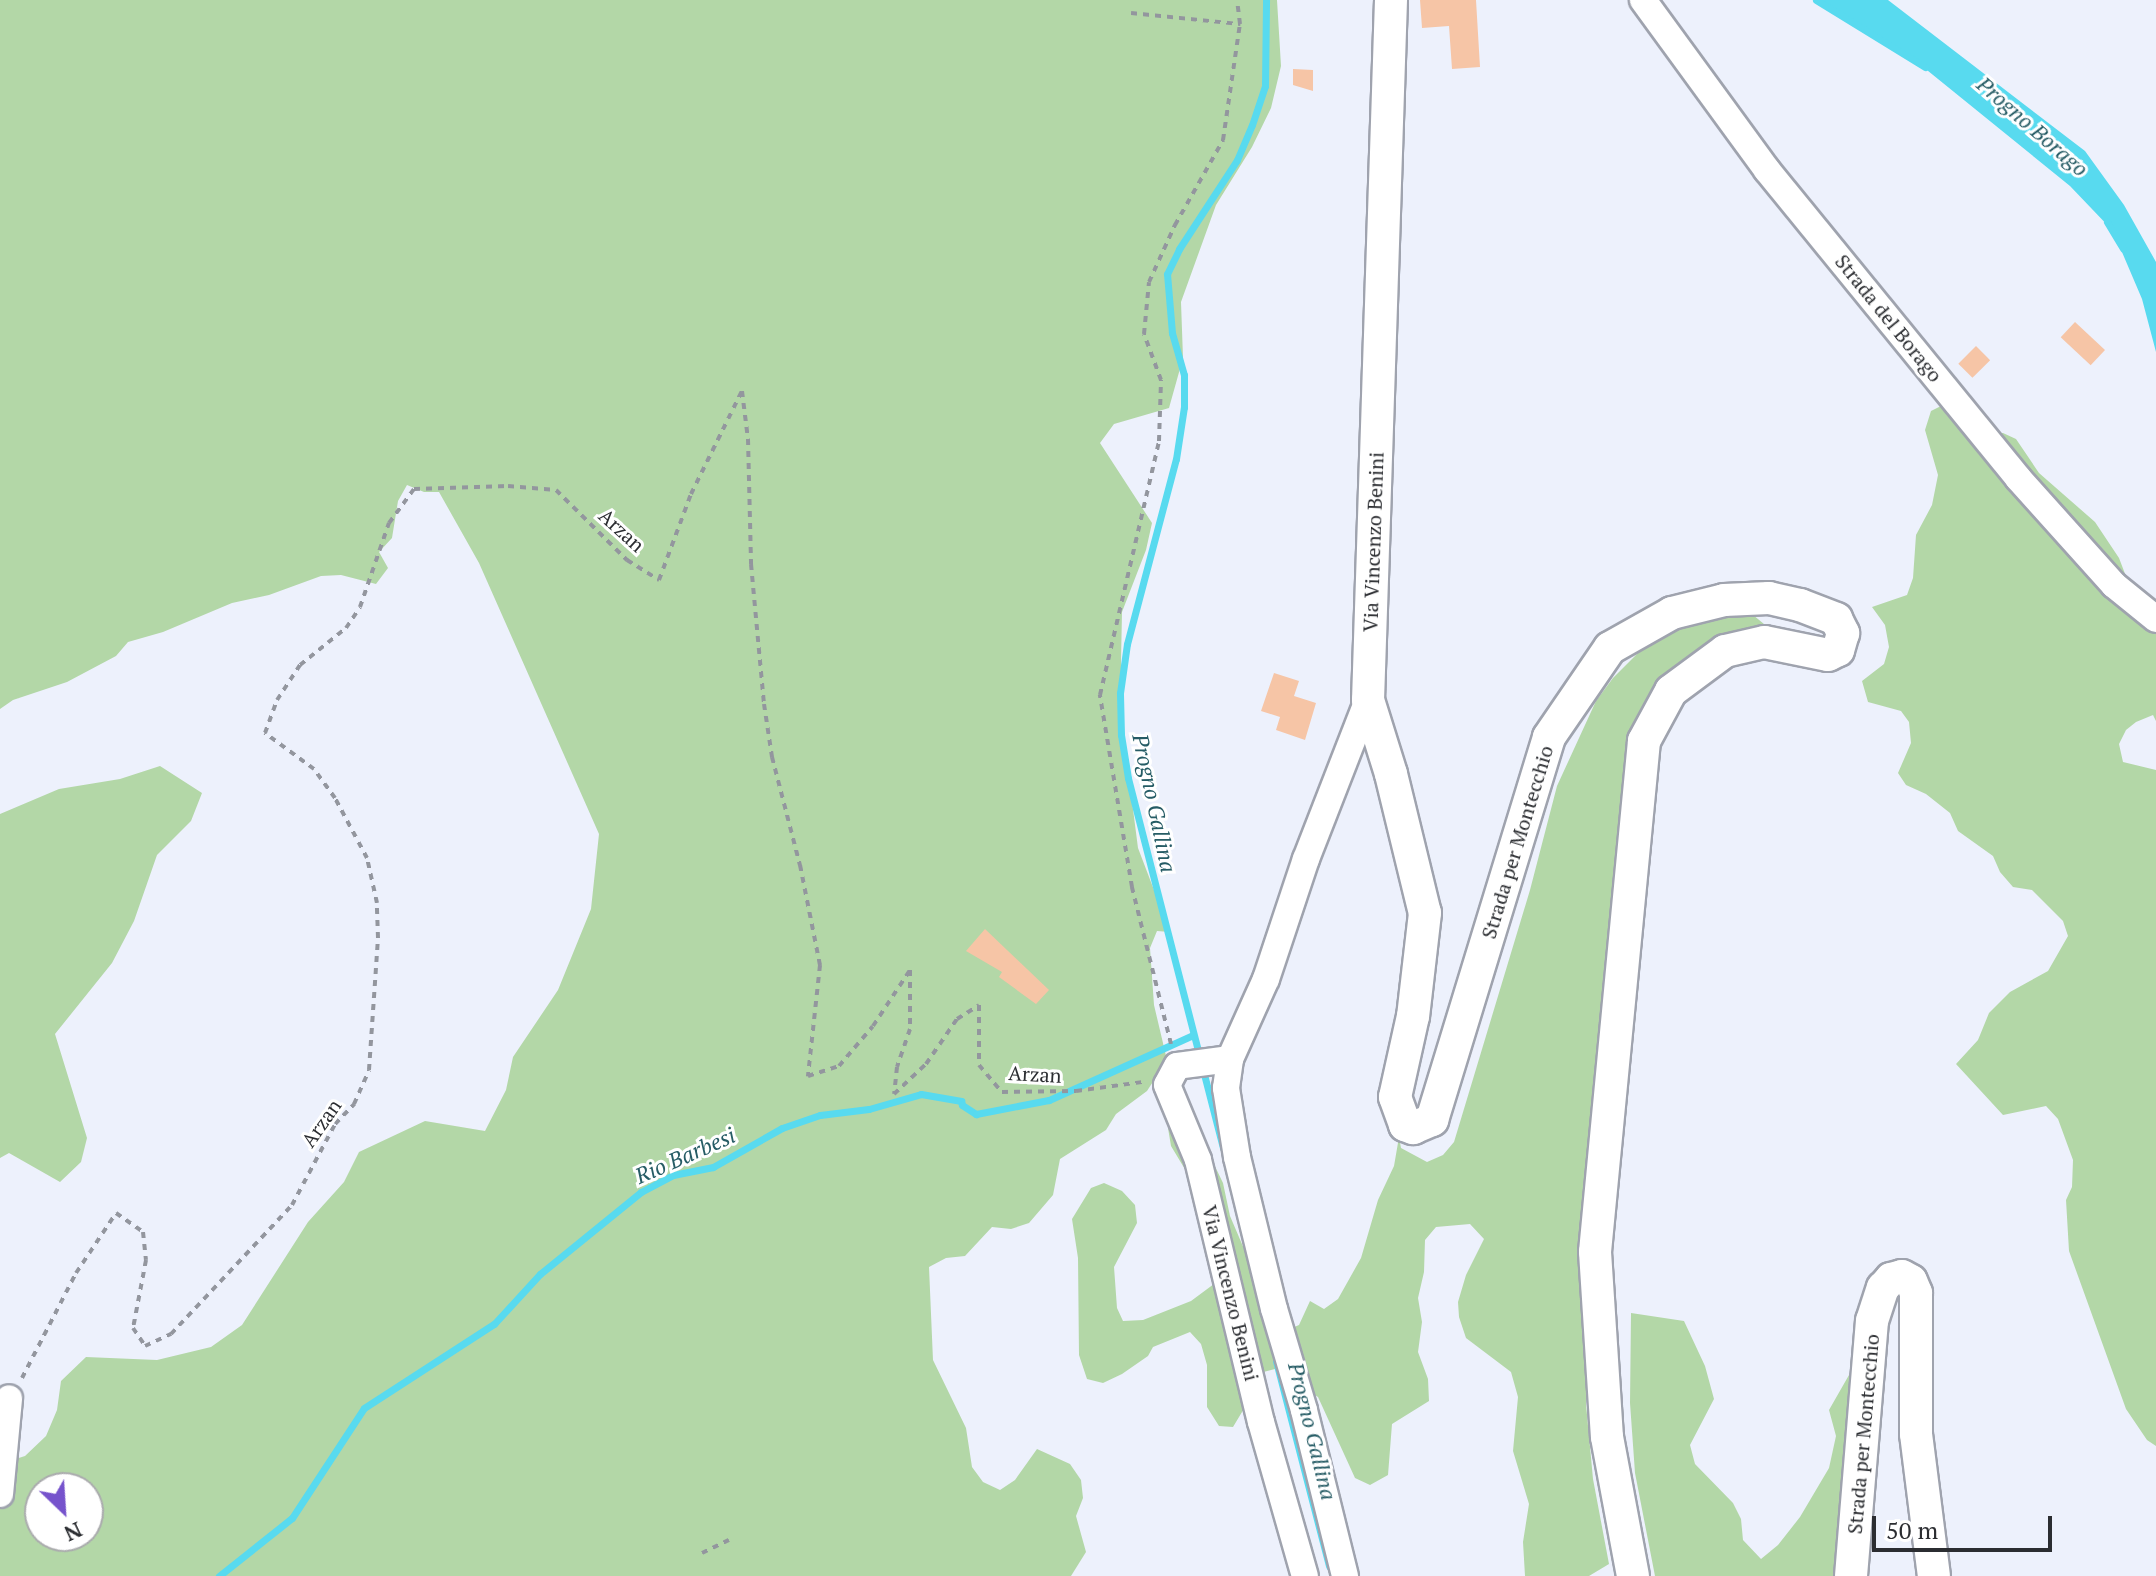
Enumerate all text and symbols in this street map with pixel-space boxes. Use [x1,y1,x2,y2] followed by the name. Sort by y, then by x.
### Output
[1972,71,2094,181] water label: Progno Borago
[1830,250,1948,386] street label: Strada del Borago
[1358,451,1388,633] street label: Via Vincenzo Benini
[594,503,650,557] street label: Arzan
[1127,731,1183,875] water label: Progno Gallina
[1476,742,1558,942] street label: Strada per Montecchio
[1008,1061,1062,1087] street label: Arzan
[296,1094,346,1152] street label: Arzan
[631,1121,739,1189] water label: Rio Barbesi
[1197,1202,1265,1384] street label: Via Vincenzo Benini
[1842,1333,1884,1535] street label: Strada per Montecchio
[1283,1359,1343,1503] water label: Progno Gallina
[24,1472,104,1552] north arrow
[1876,1500,2056,1550] scale bar
[1886,1514,1938,1546] text: 50 m
[60,1516,87,1549] text: N

